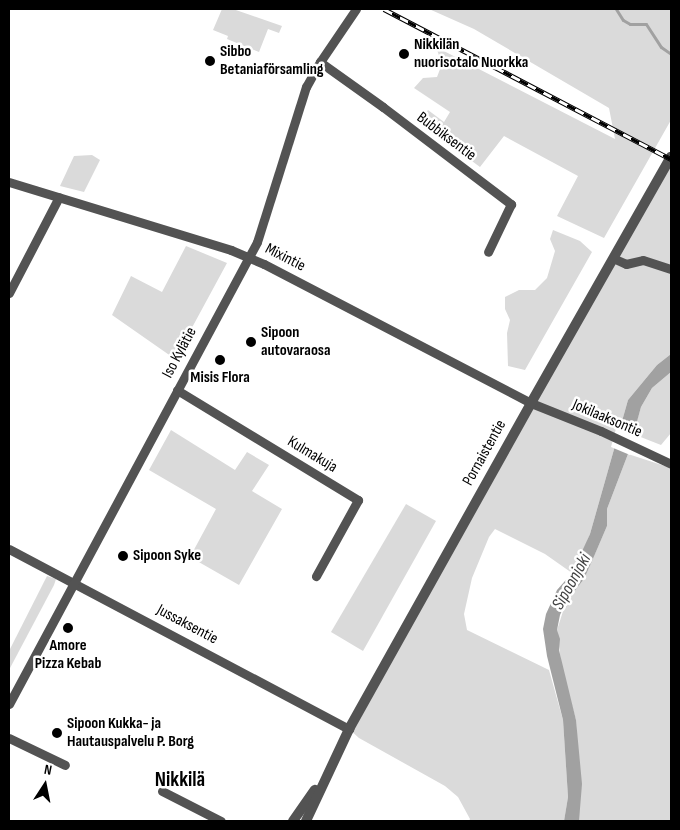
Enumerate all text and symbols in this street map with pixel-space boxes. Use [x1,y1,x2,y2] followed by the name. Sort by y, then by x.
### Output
[414,35,528,73] place label: Nikkilän nuorisotalo Nuorkka
[220,42,324,80] place label: Sibbo Betaniaförsamling
[398,48,410,60] marker: Nikkilän nuorisotalo Nuorkka
[204,55,216,67] marker: Sibbo Betaniaförsamling
[413,108,479,166] street label: Bubbiksentie
[262,240,308,276] street label: Mixintie
[261,323,331,361] place label: Sipoon autovaraosa
[159,324,201,382] street label: Iso Kylätie
[245,336,257,348] marker: Sipoon autovaraosa
[214,354,226,366] marker: Misis Flora
[190,368,250,388] place label: Misis Flora
[569,396,645,442] street label: Jokilaaksontie
[459,417,511,489] street label: Pornaistentie
[284,433,340,477] street label: Kulmakuja
[133,546,201,566] place label: Sipoon Syke
[117,550,129,562] marker: Sipoon Syke
[548,550,596,614] water label: Sipoonjoki
[153,601,221,649] street label: Jussaksentie
[62,622,74,634] marker: Amore Pizza Kebab
[35,636,101,674] place label: Amore Pizza Kebab
[67,714,194,752] place label: Sipoon Kukka- ja Hautauspalvelu P. Borg
[51,727,63,739] marker: Sipoon Kukka- ja Hautauspalvelu P. Borg
[20,760,70,810] north arrow
[43,761,53,779] text: N
[155,767,205,793] district label: Nikkilä

